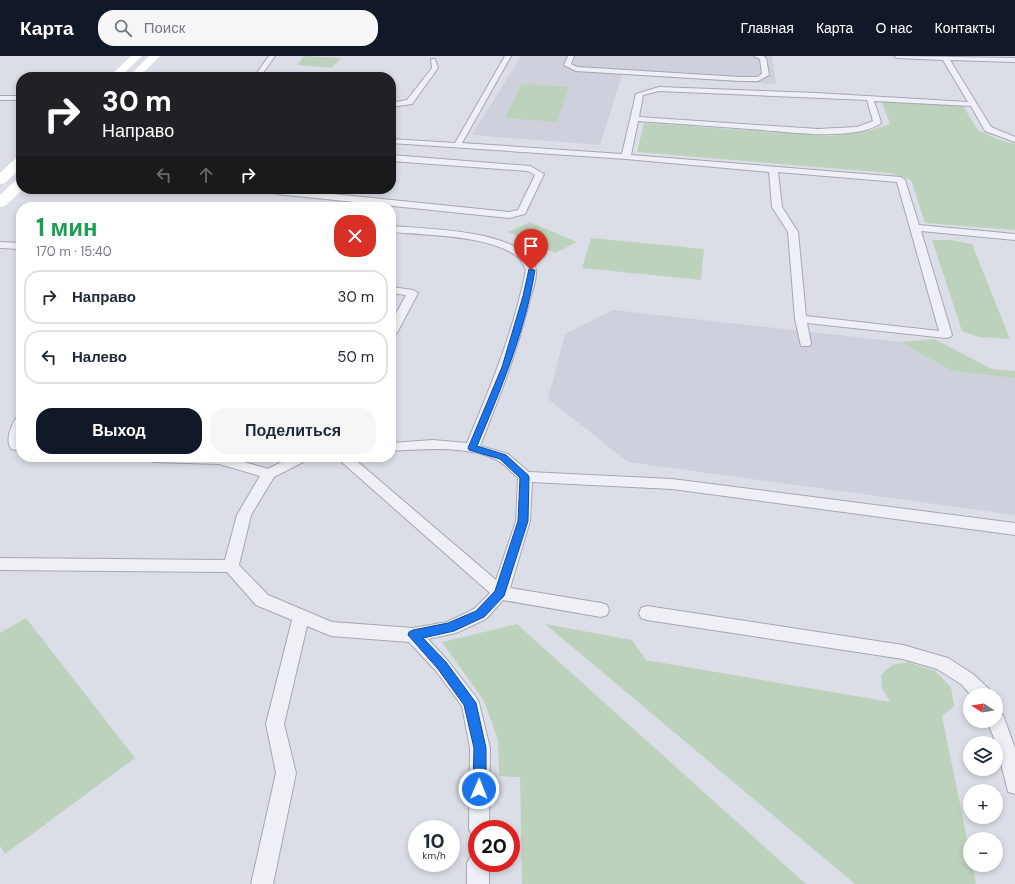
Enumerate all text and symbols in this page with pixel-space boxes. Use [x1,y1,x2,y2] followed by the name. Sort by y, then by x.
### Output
[98,10,378,46] search box
[20,16,74,41] text: Карта
[112,17,134,39] icon: search
[144,18,185,38] text: Поиск
[741,19,794,37] text: Главная
[816,19,853,37] text: Карта
[875,19,913,37] text: О нас
[935,19,995,37] text: Контакты
[102,83,172,120] text: 30 m
[36,88,88,140] icon: right
[102,119,174,143] text: Направо
[153,164,175,186] icon: left
[195,164,217,186] icon: ahead
[237,164,259,186] icon: right
[36,212,97,243] text: 1 мин
[334,215,376,257] button: close
[514,229,548,270] pin
[520,235,542,257] icon: arrive
[36,243,112,260] text: 170 m · 15:40
[38,286,60,308] icon: right
[72,287,136,307] text: Направо
[338,287,374,307] text: 30 m
[38,346,60,368] icon: left
[72,347,127,367] text: Налево
[337,347,374,367] text: 50 m
[36,408,202,454] button: Выход
[210,408,376,454] button: Поделиться
[963,688,1003,728] north arrow
[963,688,1003,872] map controls
[963,736,1003,776] button: layers
[458,768,500,810] position arrow
[963,784,1003,824] button: +
[468,820,520,872] speed limit sign: 20
[423,828,445,854] text: 10
[963,832,1003,872] button: −
[422,849,446,862] text: km/h

